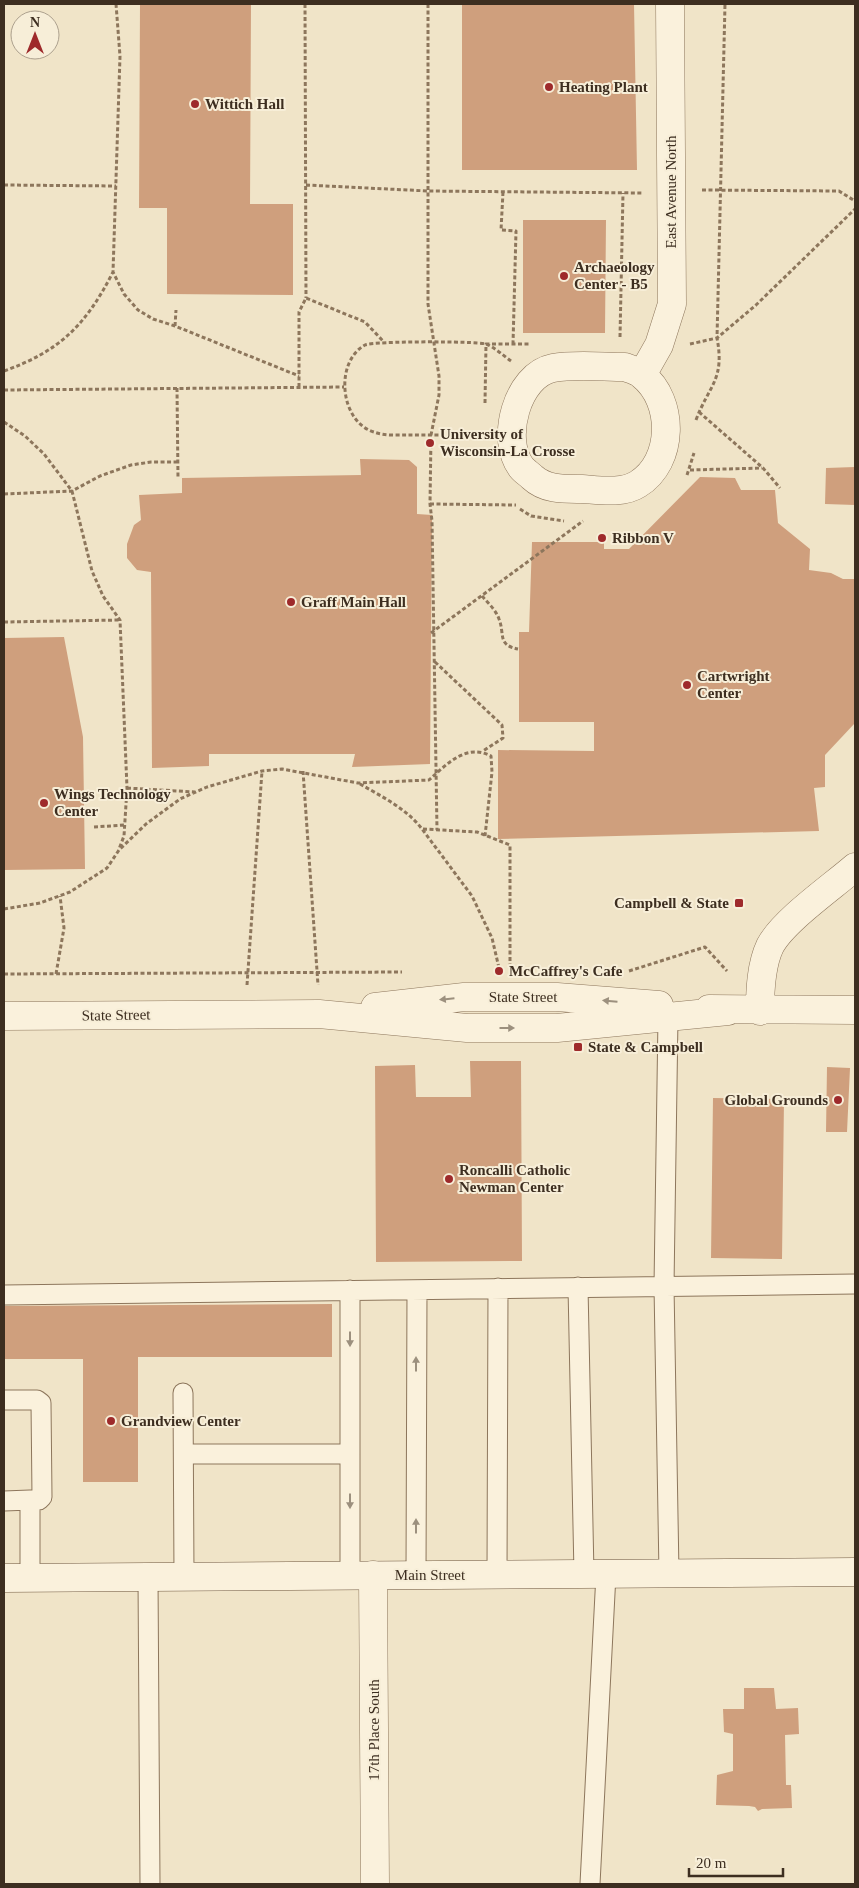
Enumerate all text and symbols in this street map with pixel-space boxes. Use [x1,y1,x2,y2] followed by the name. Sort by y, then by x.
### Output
[10,10,60,60] north arrow
[30,15,40,30] text: N
[559,79,648,95] place label: Heating Plant
[543,81,555,93] marker: Heating Plant
[205,96,284,112] place label: Wittich Hall
[189,98,201,110] marker: Wittich Hall
[663,135,679,249] street label: East Avenue North
[574,259,655,292] place label: Archaeology Center - B5
[558,270,570,282] marker: Archaeology Center - B5
[440,426,575,459] place label: University of Wisconsin-La Crosse
[424,437,436,449] marker: University of Wisconsin-La Crosse
[612,530,674,546] place label: Ribbon V
[596,532,608,544] marker: Ribbon V
[301,594,406,610] place label: Graff Main Hall
[285,596,297,608] marker: Graff Main Hall
[697,668,769,701] place label: Cartwright Center
[681,679,693,691] marker: Cartwright Center
[54,786,171,819] place label: Wings Technology Center
[38,797,50,809] marker: Wings Technology Center
[614,895,729,911] place label: Campbell & State
[733,897,745,909] marker: Campbell & State
[509,963,623,979] place label: McCaffrey's Cafe
[493,965,505,977] marker: McCaffrey's Cafe
[489,989,558,1005] street label: State Street
[439,995,455,1003] one-way arrow
[601,997,617,1005] one-way arrow
[81,1006,151,1024] street label: State Street
[499,1024,515,1032] one-way arrow
[588,1039,703,1055] place label: State & Campbell
[572,1041,584,1053] marker: State & Campbell
[724,1092,828,1108] place label: Global Grounds
[832,1094,844,1106] marker: Global Grounds
[459,1162,571,1195] place label: Roncalli Catholic Newman Center
[443,1173,455,1185] marker: Roncalli Catholic Newman Center
[346,1331,354,1347] one-way arrow
[413,1355,421,1371] one-way arrow
[121,1413,241,1429] place label: Grandview Center
[105,1415,117,1427] marker: Grandview Center
[346,1494,354,1510] one-way arrow
[412,1518,420,1534] one-way arrow
[395,1567,466,1583] street label: Main Street
[366,1679,382,1781] street label: 17th Place South
[689,1846,783,1878] scale bar
[696,1855,727,1871] text: 20 m

